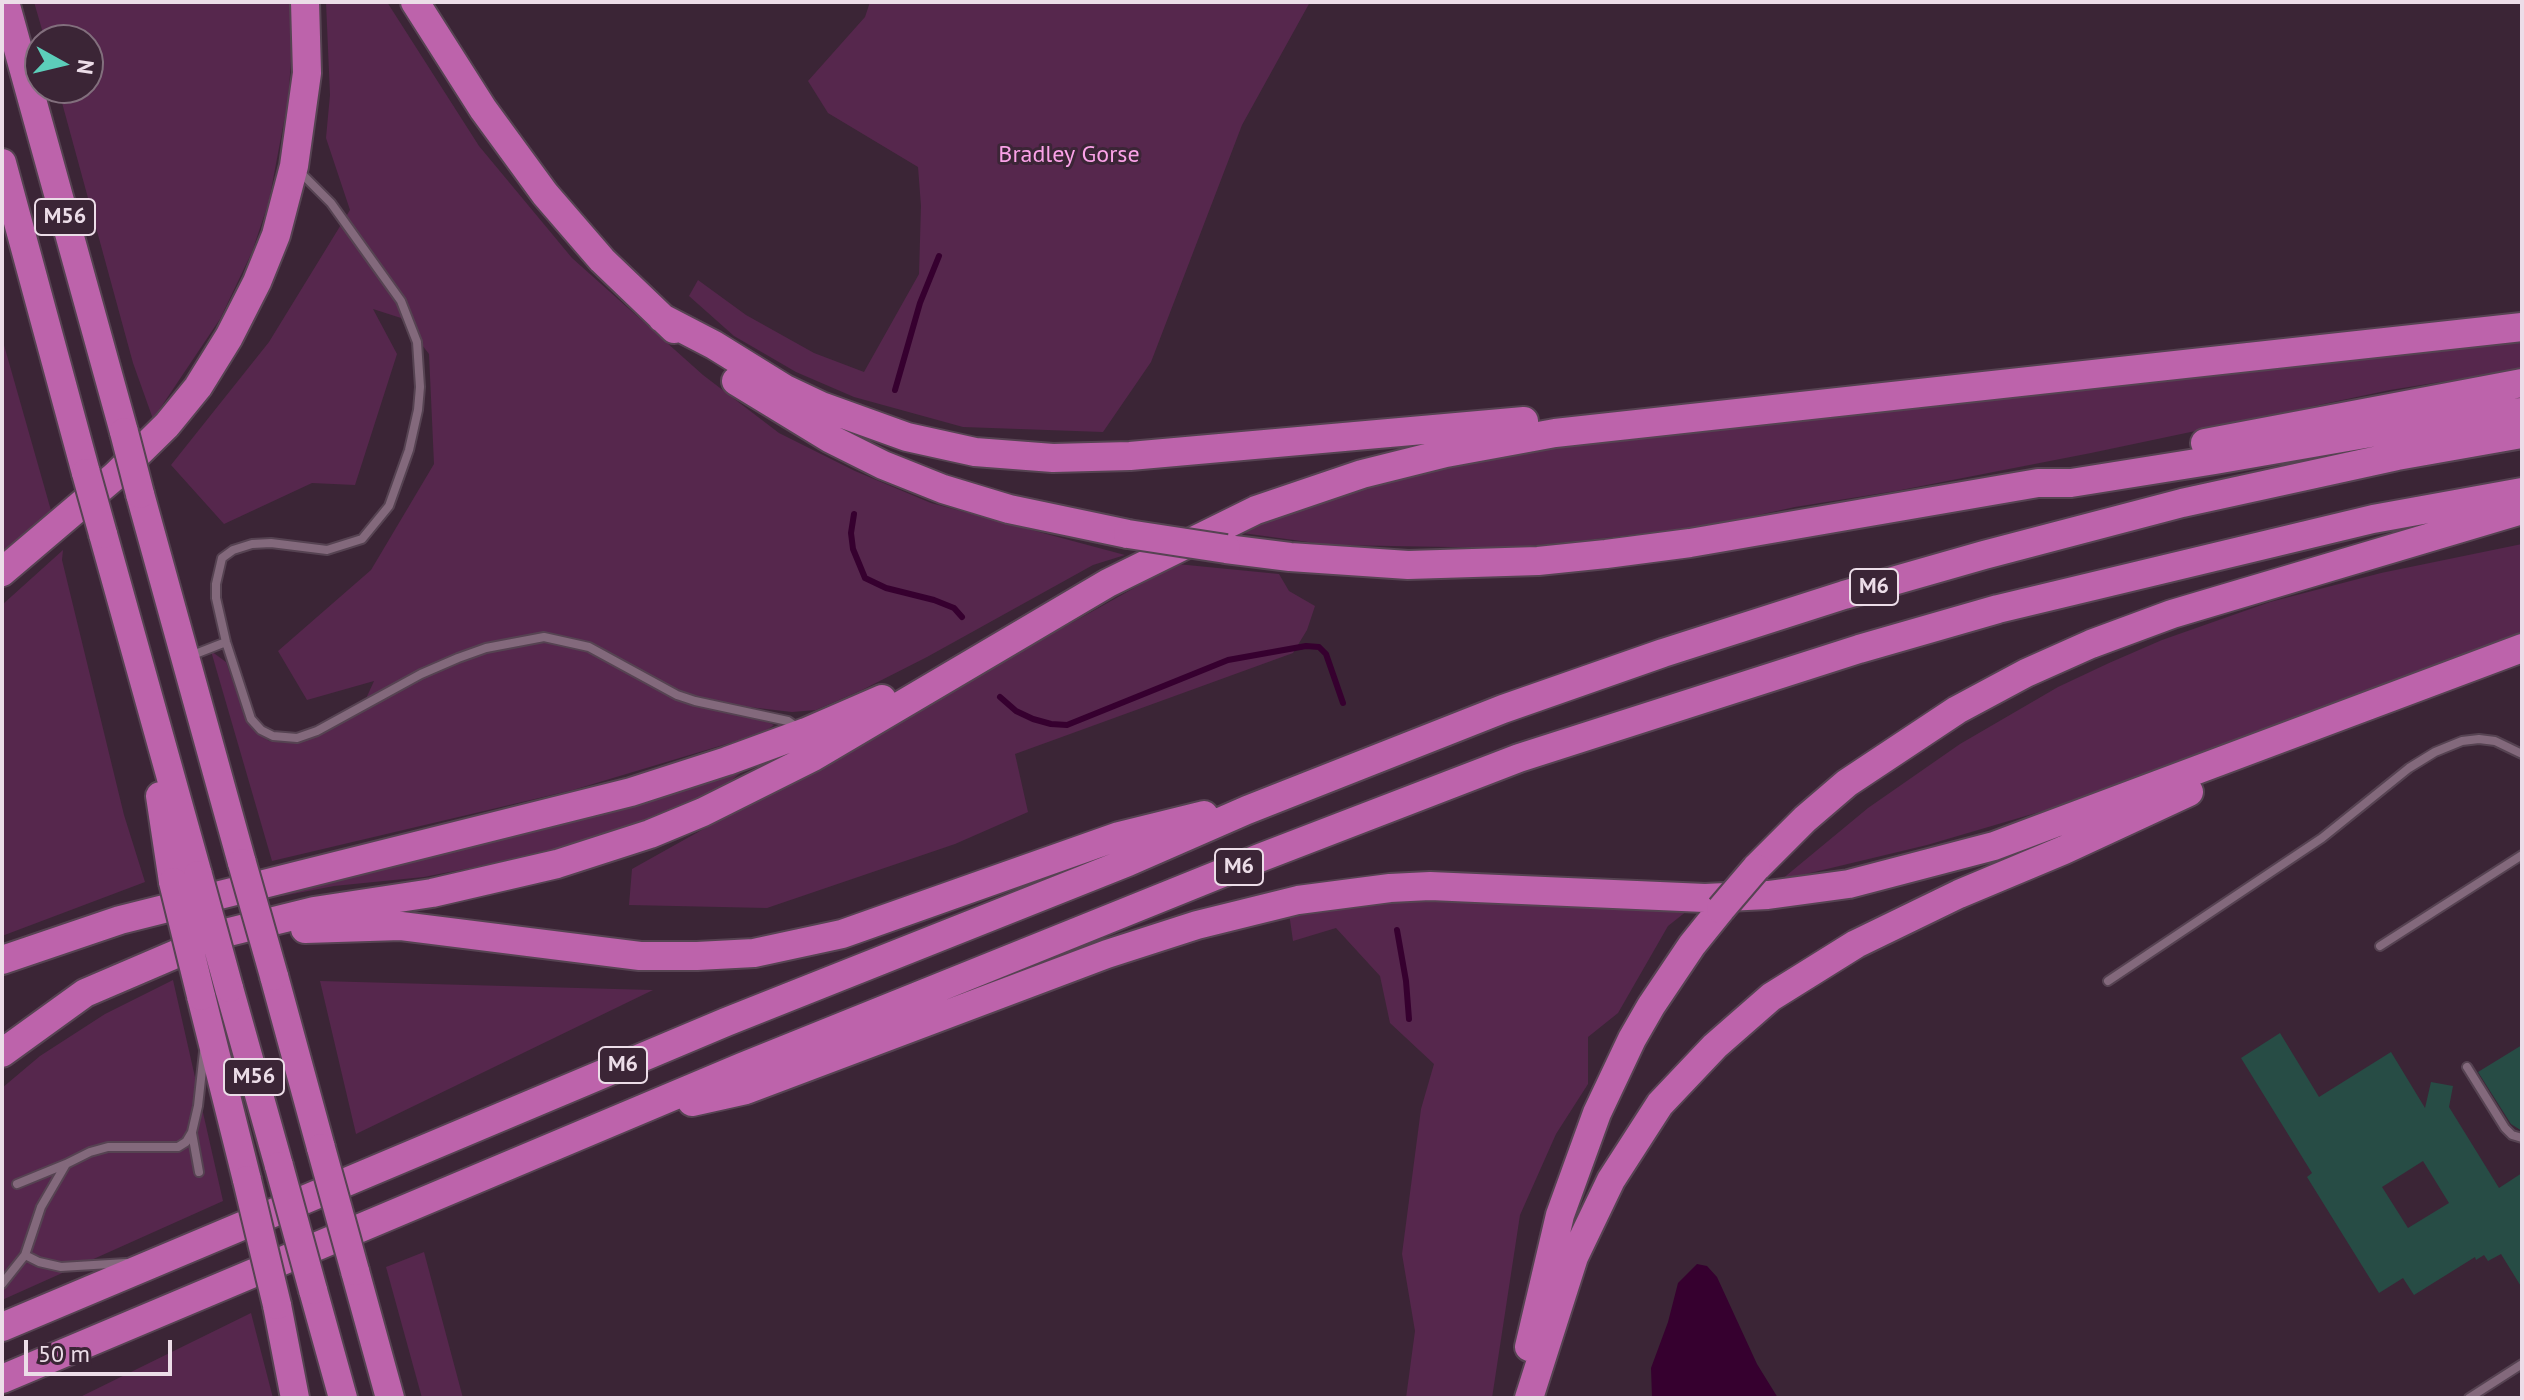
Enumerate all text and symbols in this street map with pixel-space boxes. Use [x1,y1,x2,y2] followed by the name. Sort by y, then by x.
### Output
[24,24,104,104] north arrow
[71,58,101,76] text: N
[998,141,1140,169] park label: Bradley Gorse
[35,199,95,235] road number: M56
[1850,569,1898,605] road number: M6
[1215,849,1263,885] road number: M6
[599,1047,647,1083] road number: M6
[224,1059,284,1095] road number: M56
[28,1324,176,1374] scale bar
[38,1338,90,1369] text: 50 m

